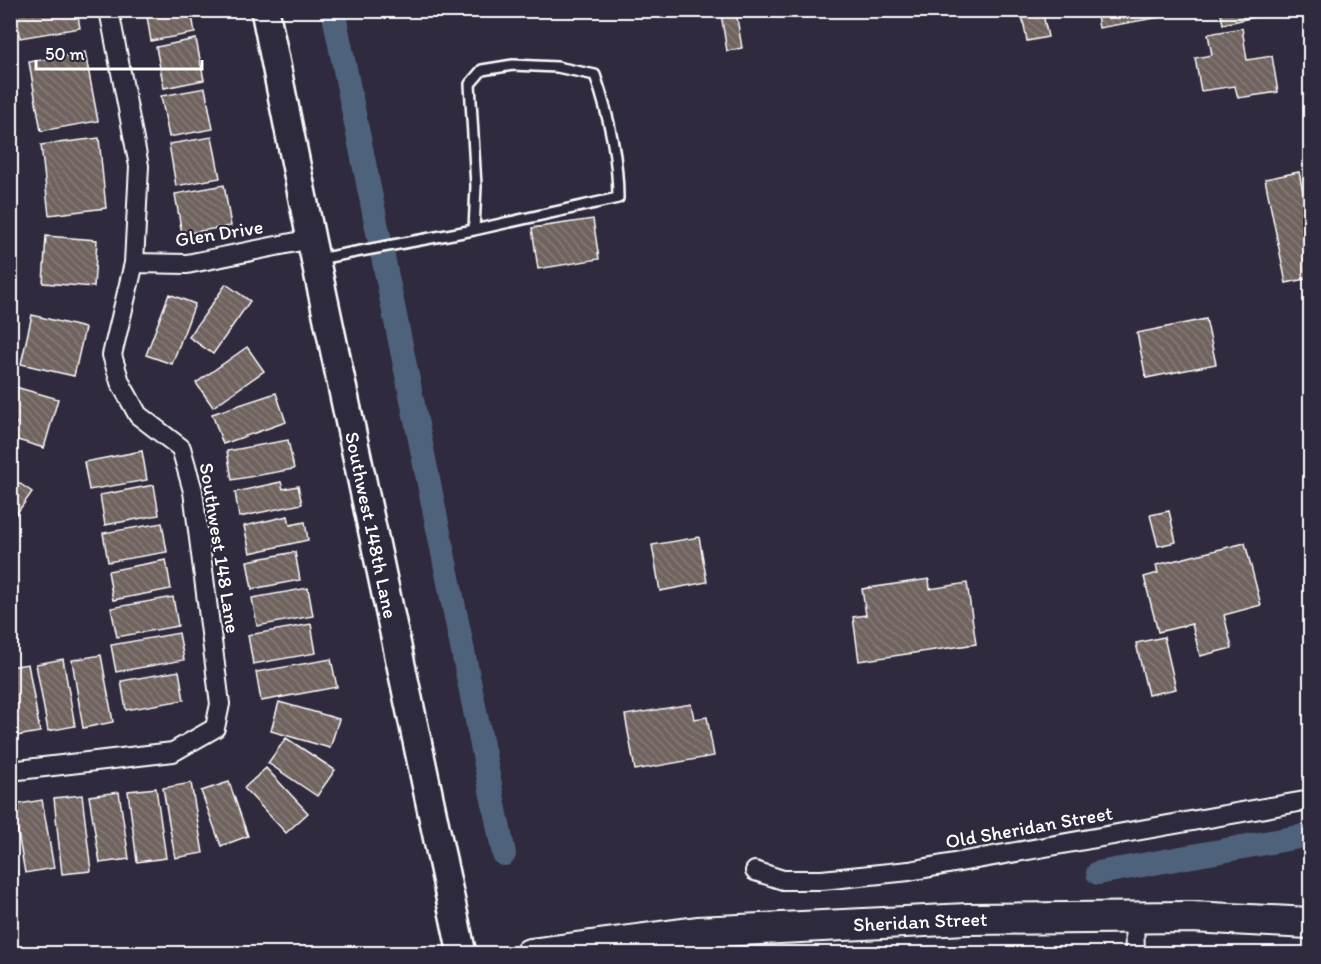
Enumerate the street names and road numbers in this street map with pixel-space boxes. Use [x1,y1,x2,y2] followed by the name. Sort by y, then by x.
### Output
[173,214,265,252] street label: Glen Drive
[340,430,403,621] street label: Southwest 148th Lane
[195,461,245,635] street label: Southwest 148 Lane
[943,800,1115,854] street label: Old Sheridan Street
[853,907,988,936] street label: Sheridan Street

